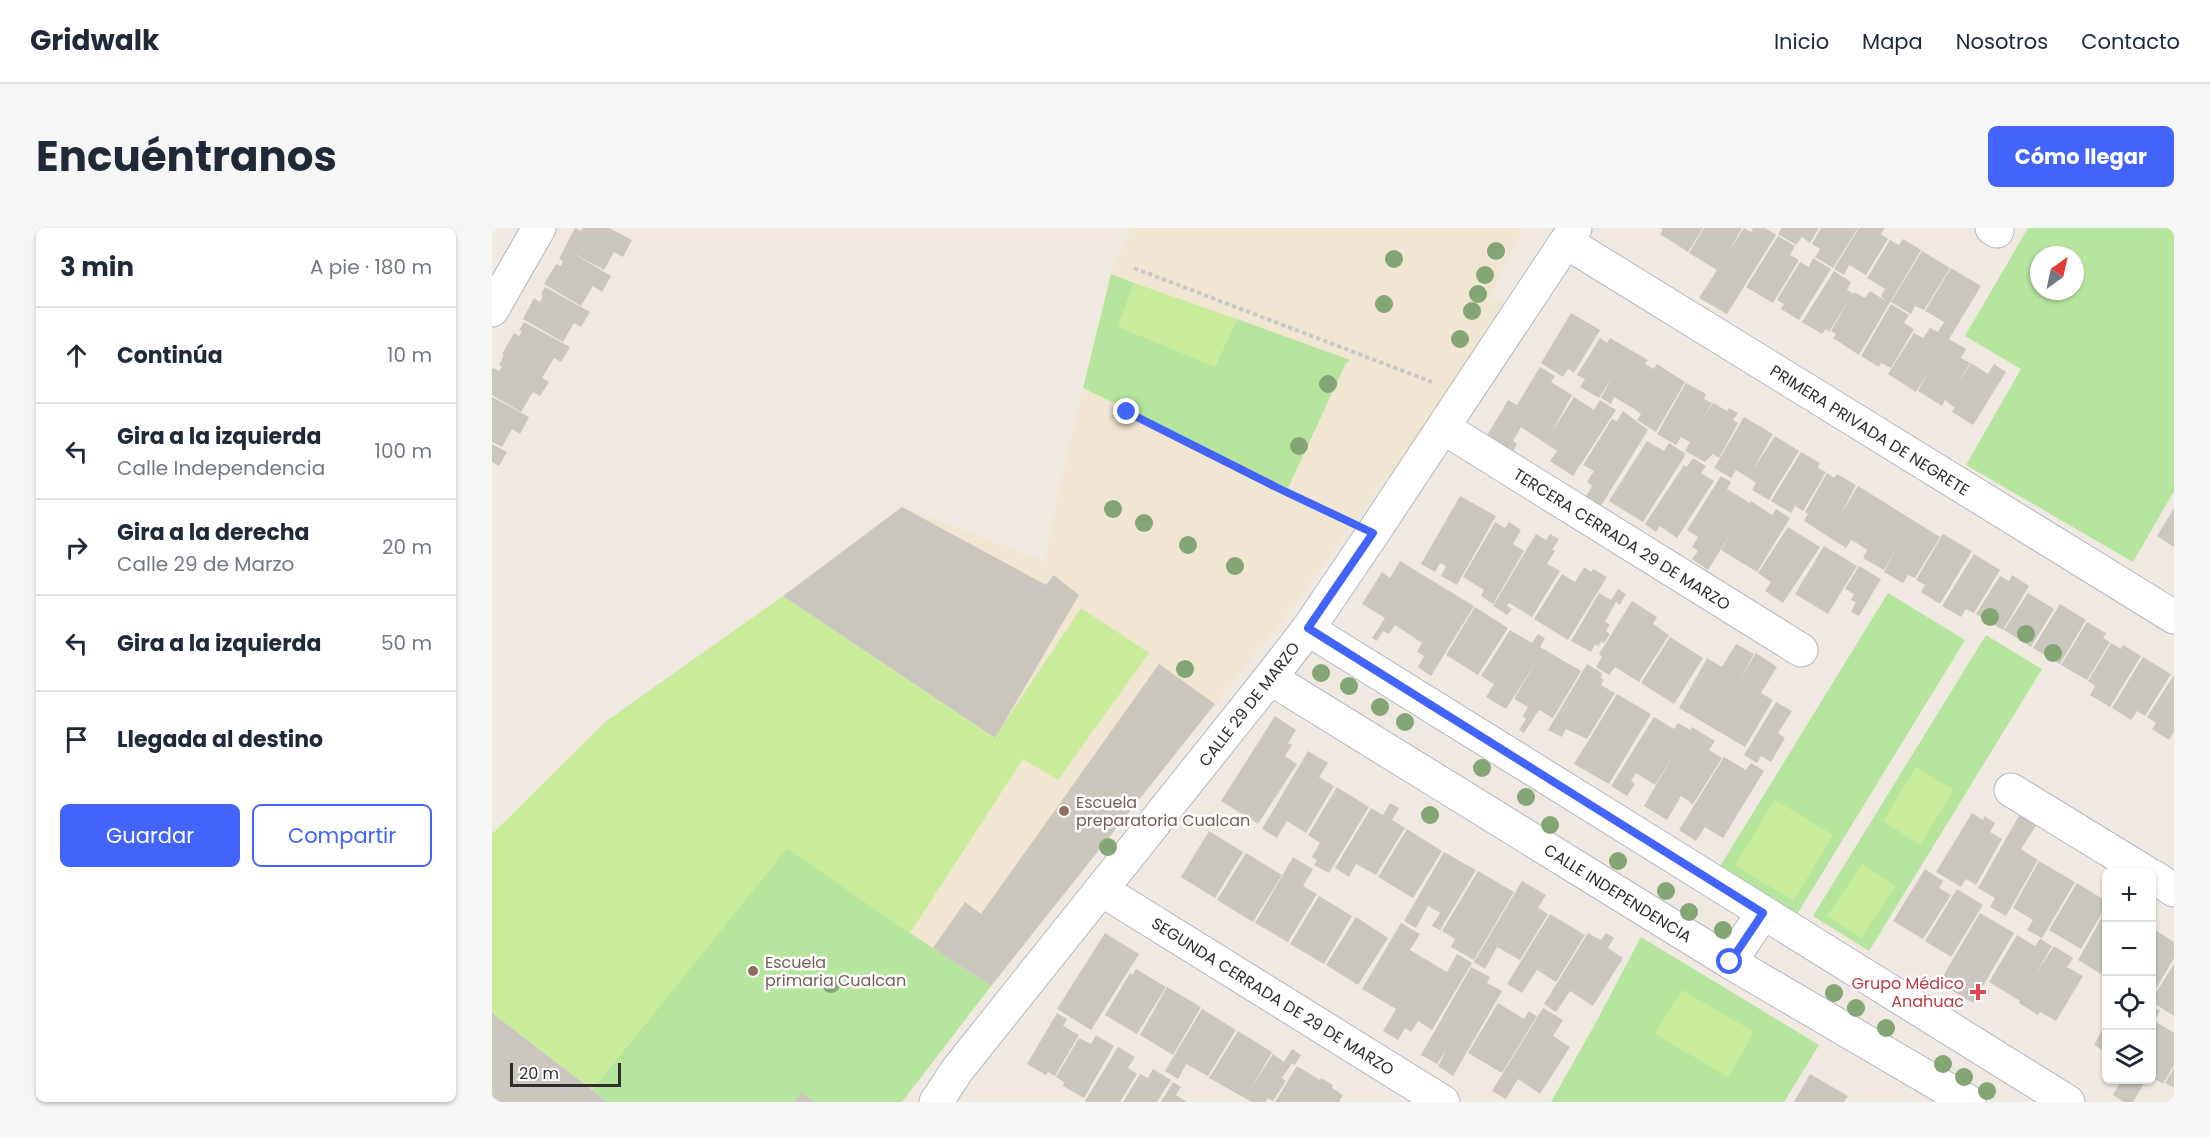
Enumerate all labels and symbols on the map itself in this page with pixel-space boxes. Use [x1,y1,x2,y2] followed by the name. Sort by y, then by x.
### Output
[2030,246,2084,300] north arrow
[1766,359,1974,501] street label: PRIMERA PRIVADA DE NEGRETE
[1113,398,1139,424] route end
[1509,463,1735,616] street label: TERCERA CERRADA 29 DE MARZO
[1193,637,1305,771] street label: CALLE 29 DE MARZO
[1076,791,1250,832] place label: Escuela preparatoria Cualcan
[1057,804,1071,818] marker: Escuela preparatoria Cualcan
[1539,838,1696,949] street label: CALLE INDEPENDENCIA
[1147,912,1399,1081] street label: SEGUNDA CERRADA DE 29 DE MARZO
[1716,948,1742,974] route start
[765,951,906,992] place label: Escuela primaria Cualcan
[746,964,760,978] marker: Escuela primaria Cualcan
[1852,972,1964,1013] place label: Grupo Médico Anahuac
[1969,983,1987,1001] marker: Grupo Médico Anahuac
[510,1060,621,1088] scale bar

